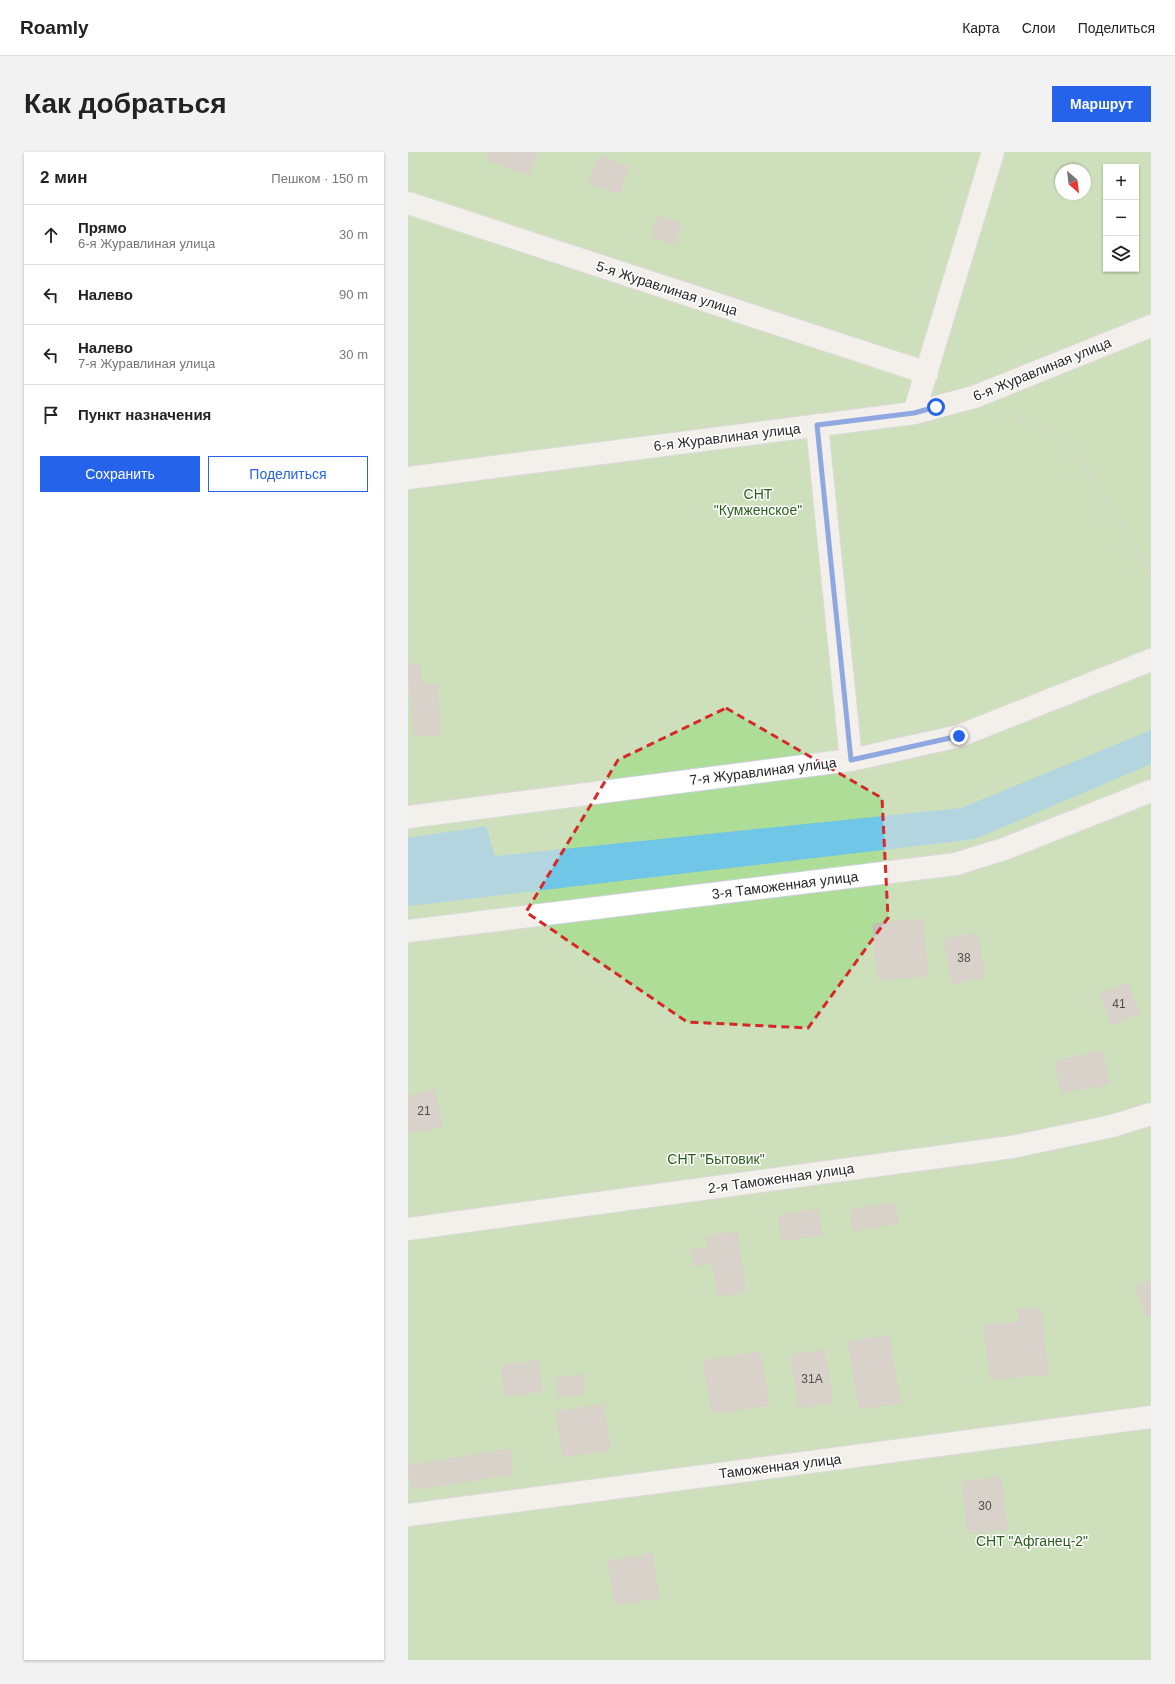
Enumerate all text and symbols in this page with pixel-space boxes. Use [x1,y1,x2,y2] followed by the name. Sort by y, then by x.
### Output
[20,17,89,38] text: Roamly
[962,20,1000,36] text: Карта
[1022,20,1056,36] text: Слои
[1078,20,1155,36] text: Поделиться
[1052,86,1151,122] button: Маршрут
[24,88,226,119] text: Как добраться
[1055,164,1091,200] north arrow
[1103,164,1139,272] map controls
[1103,164,1139,200] button: +
[40,168,87,187] text: 2 мин
[271,171,368,186] text: Пешком · 150 m
[1103,200,1139,236] button: −
[78,219,127,236] text: Прямо
[40,224,62,246] icon: ahead
[339,227,368,242] text: 30 m
[78,236,215,251] text: 6-я Журавлиная улица
[1103,236,1139,272] button: layers
[594,258,740,318] street label: 5-я Журавлиная улица
[40,284,62,306] icon: left
[78,286,133,303] text: Налево
[339,287,368,302] text: 90 m
[971,334,1114,404] street label: 6-я Журавлиная улица
[78,339,133,356] text: Налево
[40,344,62,366] icon: left
[339,347,368,362] text: 30 m
[78,356,215,371] text: 7-я Журавлиная улица
[927,398,945,416] route start
[40,404,62,426] icon: arrive
[78,406,211,423] text: Пункт назначения
[653,420,801,454] street label: 6-я Журавлиная улица
[40,456,200,492] button: Сохранить
[208,456,368,492] button: Поделиться
[714,486,802,518] park label: СНТ "Кумженское"
[950,727,968,745] route end
[689,754,837,788] street label: 7-я Журавлиная улица
[711,868,859,902] street label: 3-я Таможенная улица
[957,951,971,965] house number: 38
[1112,997,1126,1011] house number: 41
[417,1104,431,1118] house number: 21
[667,1151,765,1167] park label: СНТ "Бытовик"
[707,1160,855,1196] street label: 2-я Таможенная улица
[801,1372,823,1386] house number: 31А
[718,1451,842,1481] street label: Таможенная улица
[978,1499,992,1513] house number: 30
[976,1533,1088,1549] park label: СНТ "Афганец-2"

